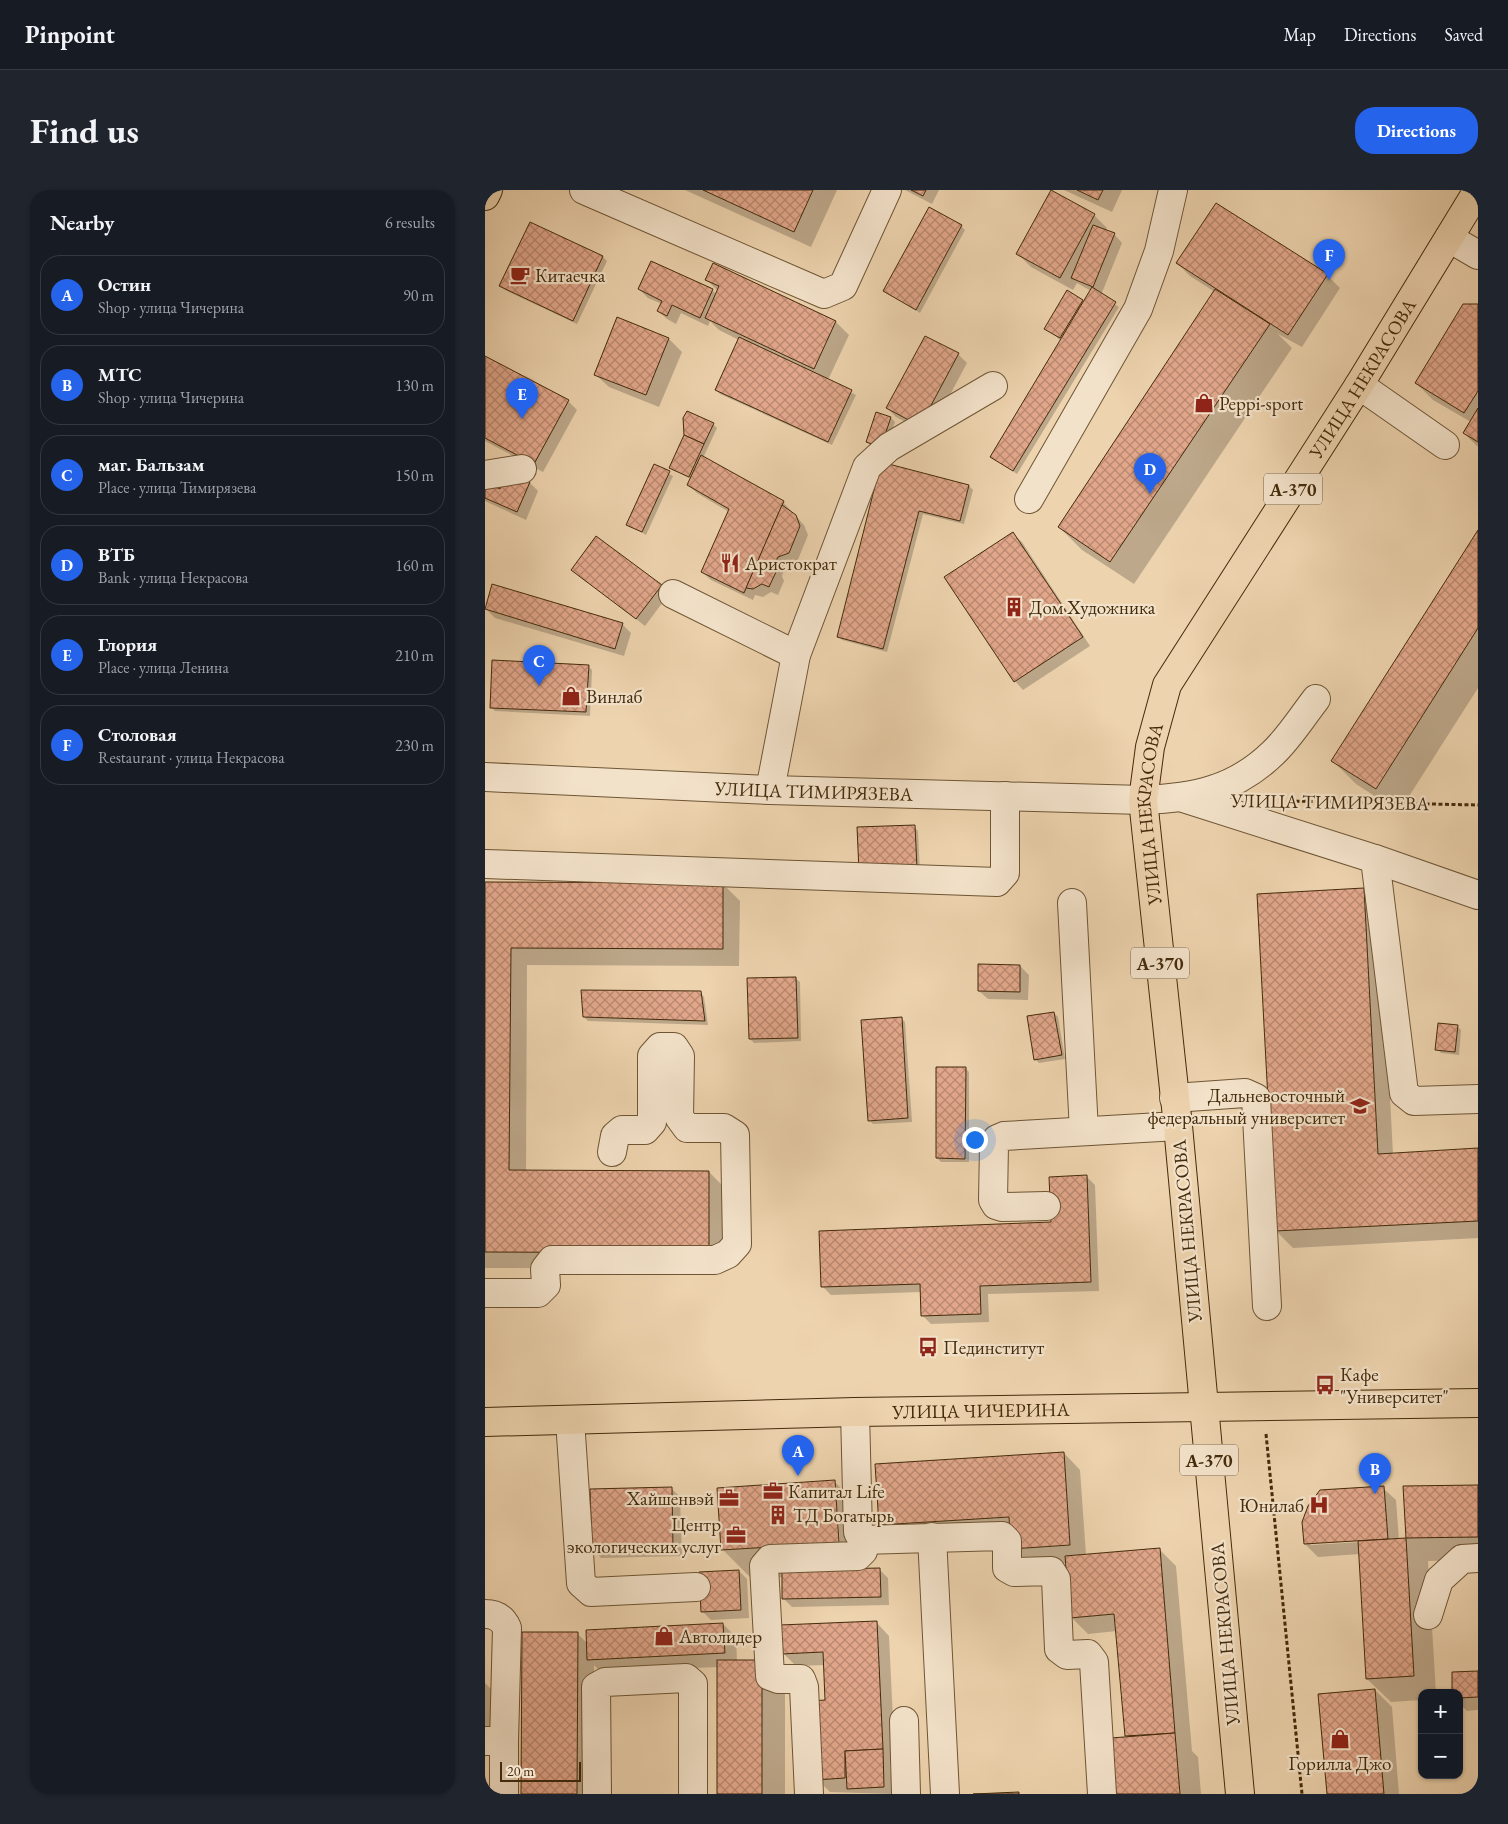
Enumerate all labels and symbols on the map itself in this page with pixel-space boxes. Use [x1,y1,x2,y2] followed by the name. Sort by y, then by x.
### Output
[1313,239,1345,280] pin: F
[535,263,606,288] place label: Китаечка
[509,264,531,286] cafe icon: Китаечка
[1302,293,1422,464] street label: УЛИЦА НЕКРАСОВА
[506,378,538,419] pin: E
[1219,391,1303,416] place label: Peppi-sport
[1193,392,1215,414] shop icon: Peppi-sport
[1134,453,1166,494] pin: D
[1264,474,1322,504] road number: А-370
[744,551,837,576] place label: Аристократ
[719,552,741,574] restaurant icon: Аристократ
[1029,595,1156,620] place label: Дом Художника
[1003,596,1025,618] building icon: Дом Художника
[523,645,555,686] pin: C
[586,684,643,709] place label: Винлаб
[560,685,582,707] shop icon: Винлаб
[1130,719,1169,907] street label: УЛИЦА НЕКРАСОВА
[713,775,914,806] street label: УЛИЦА ТИМИРЯЗЕВА
[1230,788,1430,816] street label: УЛИЦА ТИМИРЯЗЕВА
[1131,948,1189,978] road number: А-370
[1147,1083,1345,1130] place label: Дальневосточный федеральный университет
[1349,1095,1371,1117] school or university icon: Дальневосточный федеральный университет
[962,1127,988,1153] your location
[1166,1138,1208,1325] street label: УЛИЦА НЕКРАСОВА
[943,1335,1044,1360] place label: Пединститут
[917,1336,939,1358] bus stop icon: Пединститут
[1340,1362,1449,1409] place label: Кафе "Университет"
[1314,1374,1336,1396] bus stop icon: Кафе "Университет"
[891,1396,1071,1424] street label: УЛИЦА ЧИЧЕРИНА
[782,1435,814,1476] pin: A
[1180,1444,1238,1476] road number: А-370
[1359,1453,1391,1494] pin: B
[788,1479,885,1504] place label: Капитал Life
[762,1480,784,1502] office icon: Капитал Life
[626,1486,714,1511] place label: Хайшенвэй
[718,1487,740,1509] office icon: Хайшенвэй
[1239,1493,1304,1518] place label: Юнилаб
[1308,1494,1330,1516] hospital icon: Юнилаб
[793,1503,894,1528] place label: ТД Богатырь
[767,1504,789,1526] building icon: ТД Богатырь
[567,1512,721,1559] place label: Центр экологических услуг
[725,1524,747,1546] office icon: Центр экологических услуг
[1204,1541,1246,1728] street label: УЛИЦА НЕКРАСОВА
[678,1624,762,1649] place label: Автолидер
[653,1625,675,1647] shop icon: Автолидер
[1329,1728,1351,1750] shop icon: Горилла Джо
[1289,1751,1391,1776] place label: Горилла Джо
[500,1759,581,1782] scale bar

